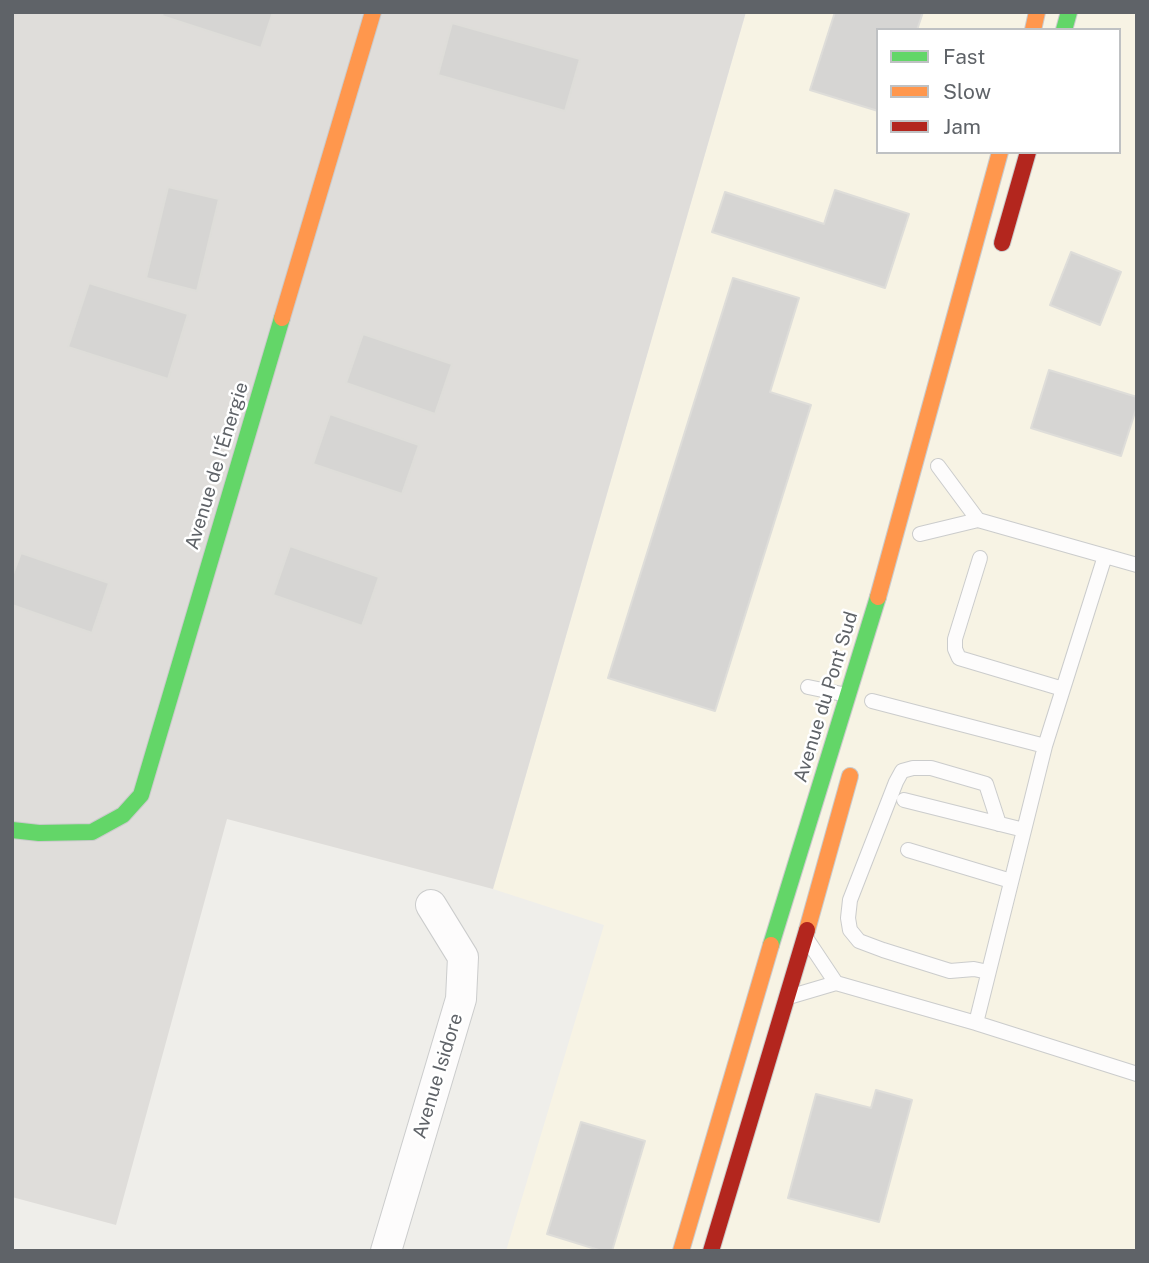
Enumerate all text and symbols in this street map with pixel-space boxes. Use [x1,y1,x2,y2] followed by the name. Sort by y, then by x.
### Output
[876,28,1121,154] legend
[943,44,985,69] text: Fast
[943,79,991,104] text: Slow
[943,114,981,139] text: Jam
[181,380,253,552] street label: Avenue de l'Énergie
[789,609,863,785] street label: Avenue du Pont Sud
[408,1011,468,1141] street label: Avenue Isidore

